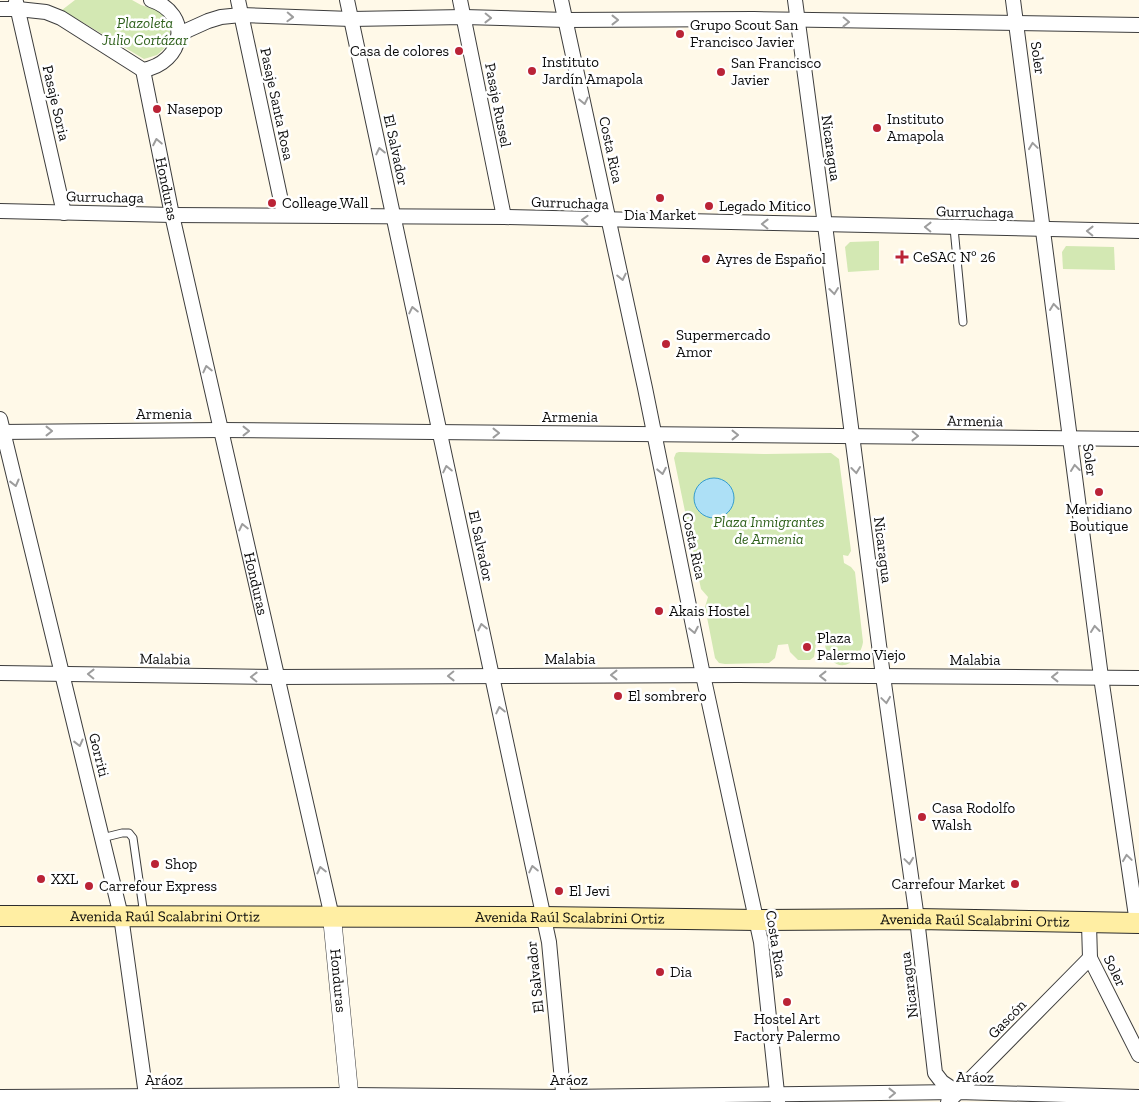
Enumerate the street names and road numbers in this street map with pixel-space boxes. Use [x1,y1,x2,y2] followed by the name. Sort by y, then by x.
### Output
[1027,40,1049,76] street label: Soler
[256,46,298,162] street label: Pasaje Santa Rosa
[481,61,515,149] street label: Pasaje Russel
[39,63,73,143] street label: Pasaje Soria
[380,113,412,187] street label: El Salvador
[817,114,845,182] street label: Nicaragua
[595,115,627,185] street label: Costa Rica
[152,155,182,222] street label: Honduras
[66,187,144,207] street label: Gurruchaga
[531,193,609,213] street label: Gurruchaga
[936,202,1014,222] street label: Gurruchaga
[136,405,192,423] street label: Armenia
[542,408,598,426] street label: Armenia
[947,412,1003,430] street label: Armenia
[1079,443,1101,477] street label: Soler
[465,509,497,583] street label: El Salvador
[678,511,710,581] street label: Costa Rica
[870,516,896,584] street label: Nicaragua
[240,550,272,617] street label: Honduras
[139,650,191,668] street label: Malabia
[544,650,596,668] street label: Malabia
[949,651,1001,669] street label: Malabia
[85,731,113,779] street label: Gorriti
[70,907,260,925] street label: Avenida Raúl Scalabrini Ortiz
[475,908,665,928] street label: Avenida Raúl Scalabrini Ortiz
[762,909,790,979] street label: Costa Rica
[880,910,1070,931] street label: Avenida Raúl Scalabrini Ortiz
[522,940,548,1014] street label: El Salvador
[326,948,350,1013] street label: Honduras
[896,951,922,1019] street label: Nicaragua
[1100,952,1130,990] street label: Soler
[984,995,1030,1042] street label: Gascón
[956,1068,994,1086] street label: Aráoz
[145,1071,183,1089] street label: Aráoz
[550,1071,588,1089] street label: Aráoz

